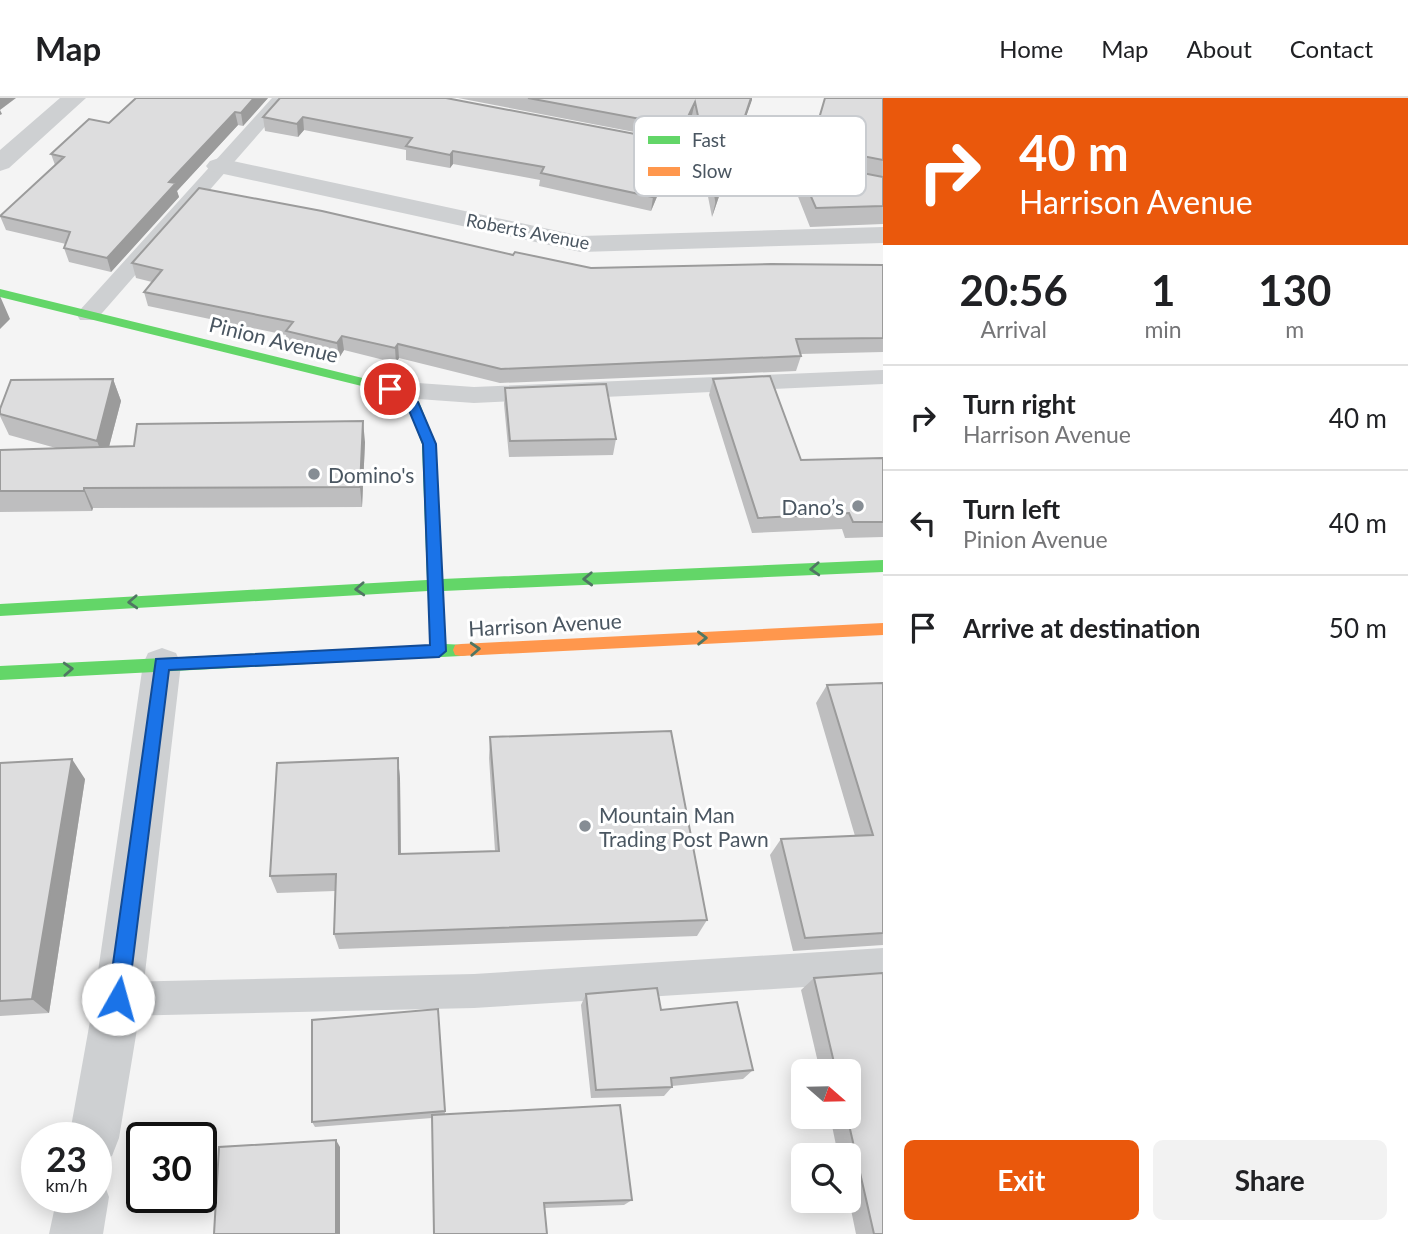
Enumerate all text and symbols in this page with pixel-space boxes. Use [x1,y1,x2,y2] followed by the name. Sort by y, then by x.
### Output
[35,28,101,68] text: Map
[999,34,1063,63] text: Home
[1101,34,1149,63] text: Map
[1187,34,1252,63] text: About
[1290,34,1373,63] text: Contact
[634,116,866,196] legend
[1019,123,1129,181] text: 40 m
[904,126,995,217] icon: right
[692,128,726,151] text: Fast
[692,159,732,182] text: Slow
[1019,182,1253,221] text: Harrison Avenue
[465,208,591,254] street label: Roberts Avenue
[960,265,1068,315] text: 20:56
[1151,265,1175,315] text: 1
[1258,265,1331,315] text: 130
[207,311,341,367] street label: Pinion Avenue
[981,315,1047,343] text: Arrival
[1144,315,1182,343] text: min
[1285,315,1304,343] text: m
[360,359,420,419] pin
[371,370,409,408] icon: arrive
[963,388,1076,420] text: Turn right
[904,399,942,437] icon: right
[1329,402,1387,434] text: 40 m
[963,420,1131,448] text: Harrison Avenue
[328,462,414,487] place label: Domino's
[306,466,322,482] marker: Domino's
[963,493,1060,525] text: Turn left
[782,494,844,519] place label: Dano’s
[850,498,866,514] marker: Dano’s
[904,504,942,542] icon: left
[1329,507,1387,539] text: 40 m
[963,525,1108,553] text: Pinion Avenue
[809,561,820,576] one-way arrow
[582,571,593,586] one-way arrow
[355,582,366,597] one-way arrow
[127,594,138,609] one-way arrow
[468,608,622,640] street label: Harrison Avenue
[904,609,942,647] icon: arrive
[963,612,1200,644] text: Arrive at destination
[1329,612,1387,644] text: 50 m
[697,630,708,645] one-way arrow
[470,642,481,657] one-way arrow
[63,662,74,677] one-way arrow
[599,802,769,851] place label: Mountain Man Trading Post Pawn
[577,818,593,834] marker: Mountain Man Trading Post Pawn
[81,962,155,1036] position arrow
[791,1059,861,1129] north arrow
[791,1059,861,1213] map controls
[126,1122,217,1213] speed limit sign: 30
[46,1137,87,1179] text: 23
[904,1140,1139,1220] button: Exit
[1153,1140,1387,1220] button: Share
[791,1143,861,1213] button: search
[45,1174,88,1196] text: km/h

